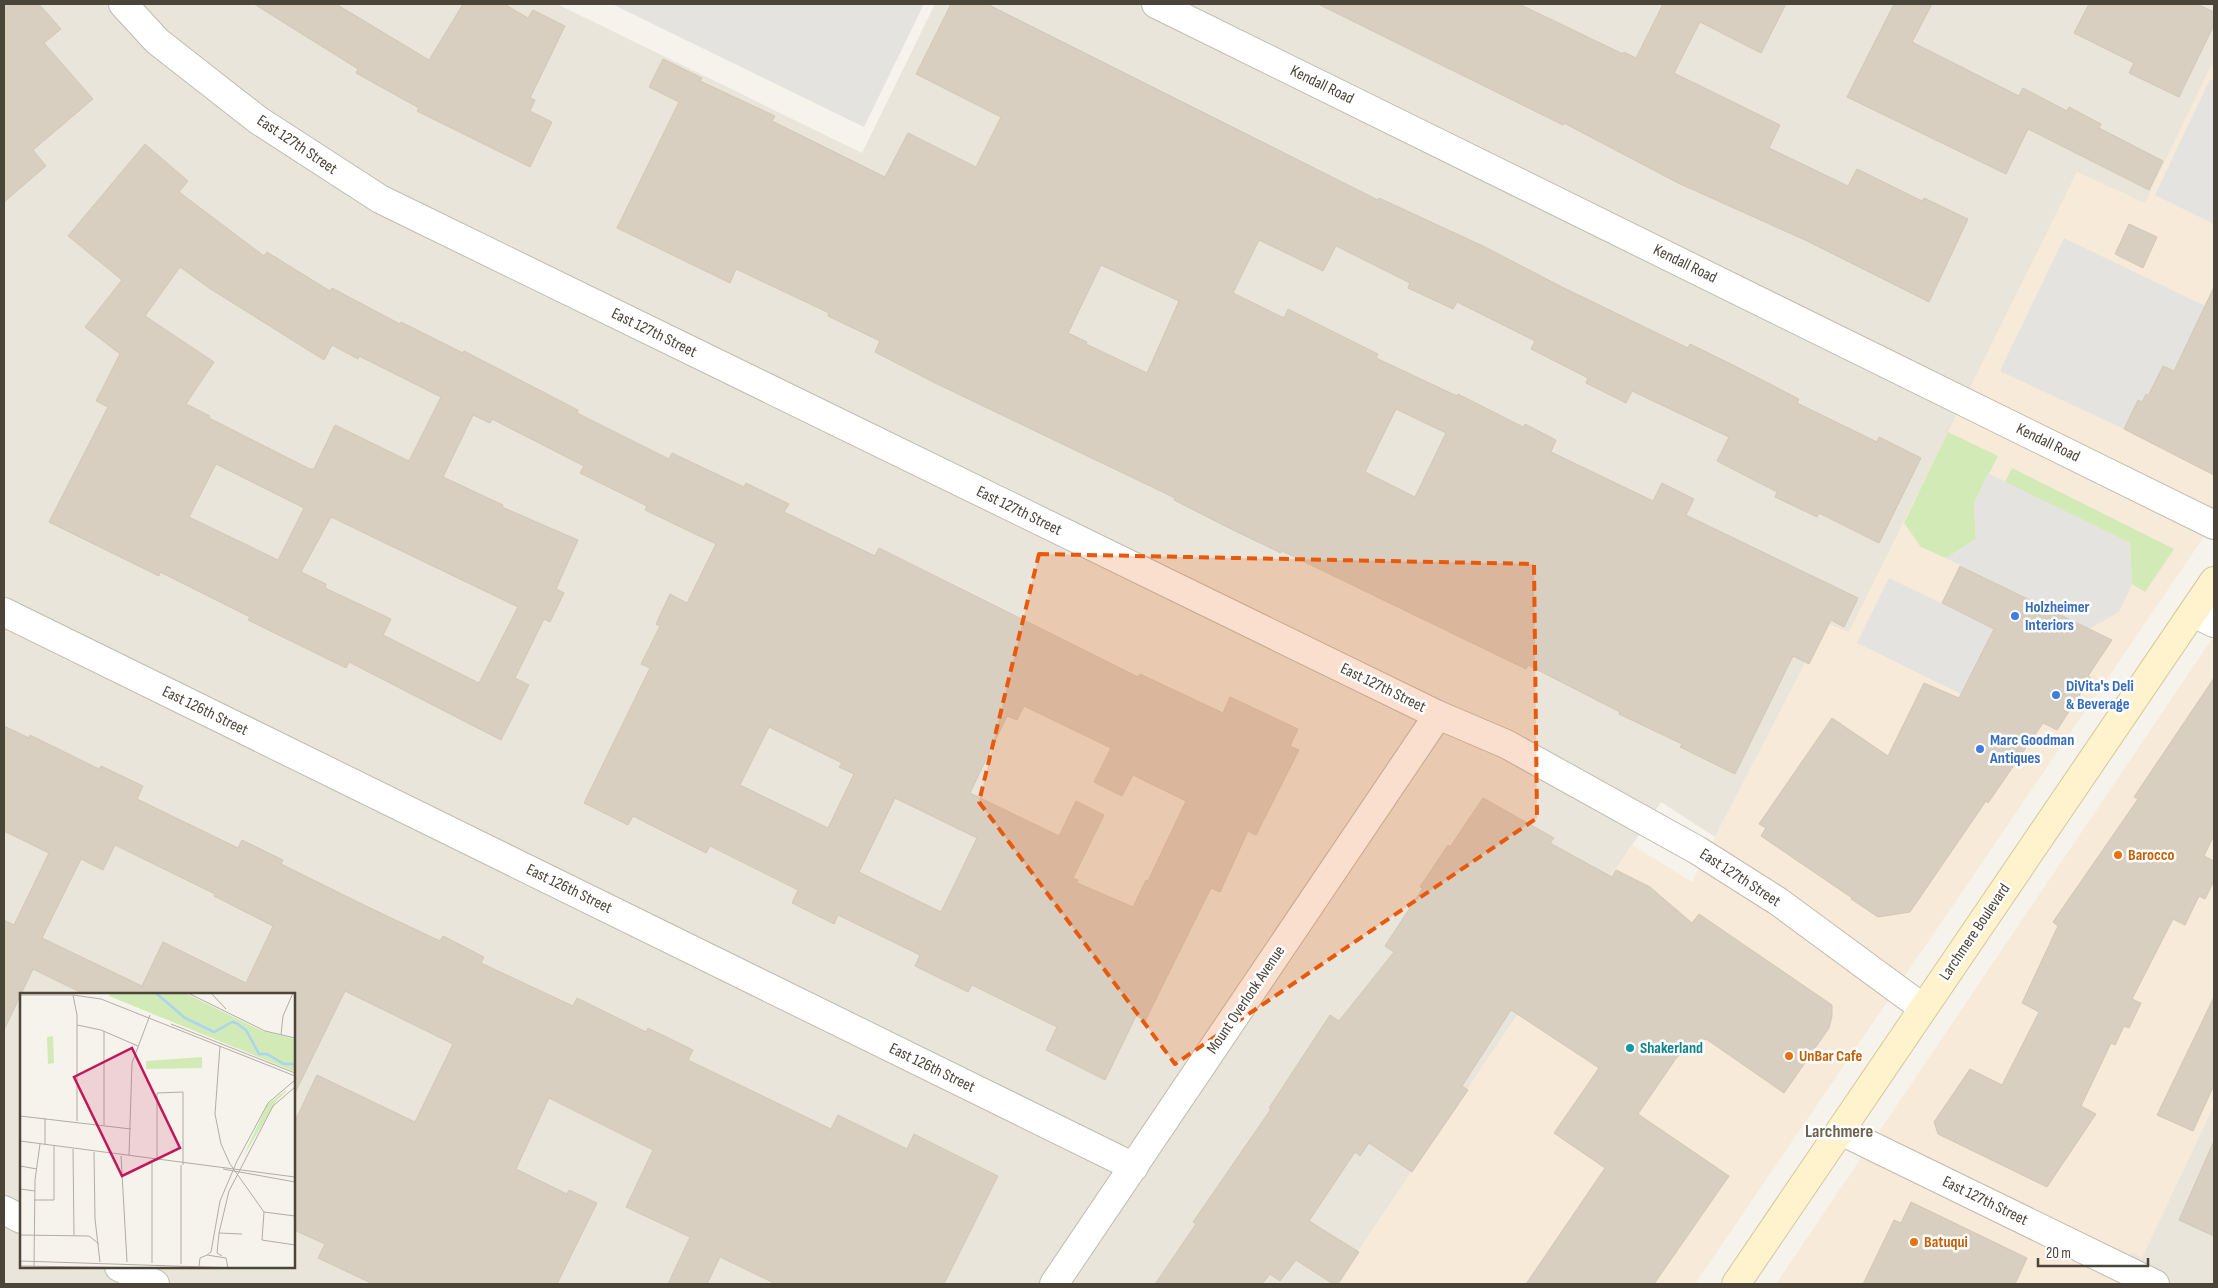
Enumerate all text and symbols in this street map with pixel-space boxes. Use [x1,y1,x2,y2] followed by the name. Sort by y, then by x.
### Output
[1287,62,1357,108] street label: Kendall Road
[253,111,341,179] street label: East 127th Street
[1650,241,1720,287] street label: Kendall Road
[608,304,700,362] street label: East 127th Street
[2013,420,2083,466] street label: Kendall Road
[973,482,1065,540] street label: East 127th Street
[2025,598,2090,635] place label: Holzheimer Interiors
[2009,610,2021,622] marker: Holzheimer Interiors
[1337,659,1429,717] street label: East 127th Street
[2066,677,2134,714] place label: DiVita's Deli & Beverage
[159,682,251,740] street label: East 126th Street
[2050,689,2062,701] marker: DiVita's Deli & Beverage
[1989,731,2074,768] place label: Marc Goodman Antiques
[1974,743,1986,755] marker: Marc Goodman Antiques
[1696,845,1784,911] street label: East 127th Street
[2128,846,2174,865] place label: Barocco
[2112,849,2124,861] marker: Barocco
[523,860,615,918] street label: East 126th Street
[1936,880,2014,984] street label: Larchmere Boulevard
[1203,942,1289,1058] street label: Mount Overlook Avenue
[20,993,295,1268] inset map
[886,1039,978,1097] street label: East 126th Street
[1640,1039,1703,1058] place label: Shakerland
[1624,1042,1636,1054] marker: Shakerland
[1799,1047,1862,1066] place label: UnBar Cafe
[1783,1050,1795,1062] marker: UnBar Cafe
[1805,1121,1873,1142] district label: Larchmere
[1939,1172,2031,1230] street label: East 127th Street
[1924,1233,1968,1252] place label: Batuqui
[1908,1236,1920,1248] marker: Batuqui
[2038,1236,2148,1268] scale bar
[2046,1244,2071,1263] text: 20 m

